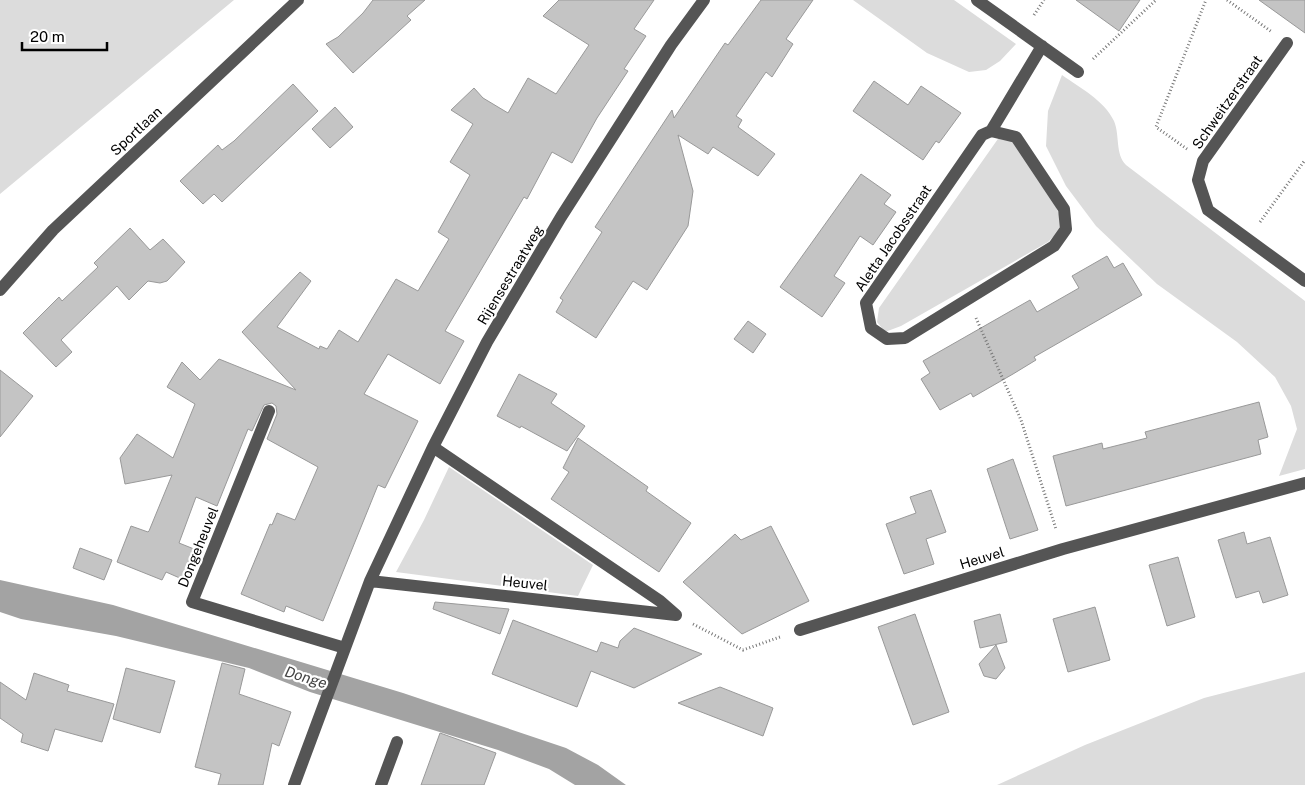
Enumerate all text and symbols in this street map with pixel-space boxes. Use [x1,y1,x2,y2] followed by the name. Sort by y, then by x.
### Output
[22,20,108,52] scale bar
[30,28,65,45] text: 20 m
[1189,52,1265,152] street label: Schweitzerstraat
[107,103,165,159] street label: Sportlaan
[851,182,935,294] street label: Aletta Jacobsstraat
[474,222,546,328] street label: Rijensestraatweg
[175,504,221,590] street label: Dongeheuvel
[958,544,1006,572] street label: Heuvel
[501,573,549,593] street label: Heuvel
[283,663,329,691] water label: Donge

